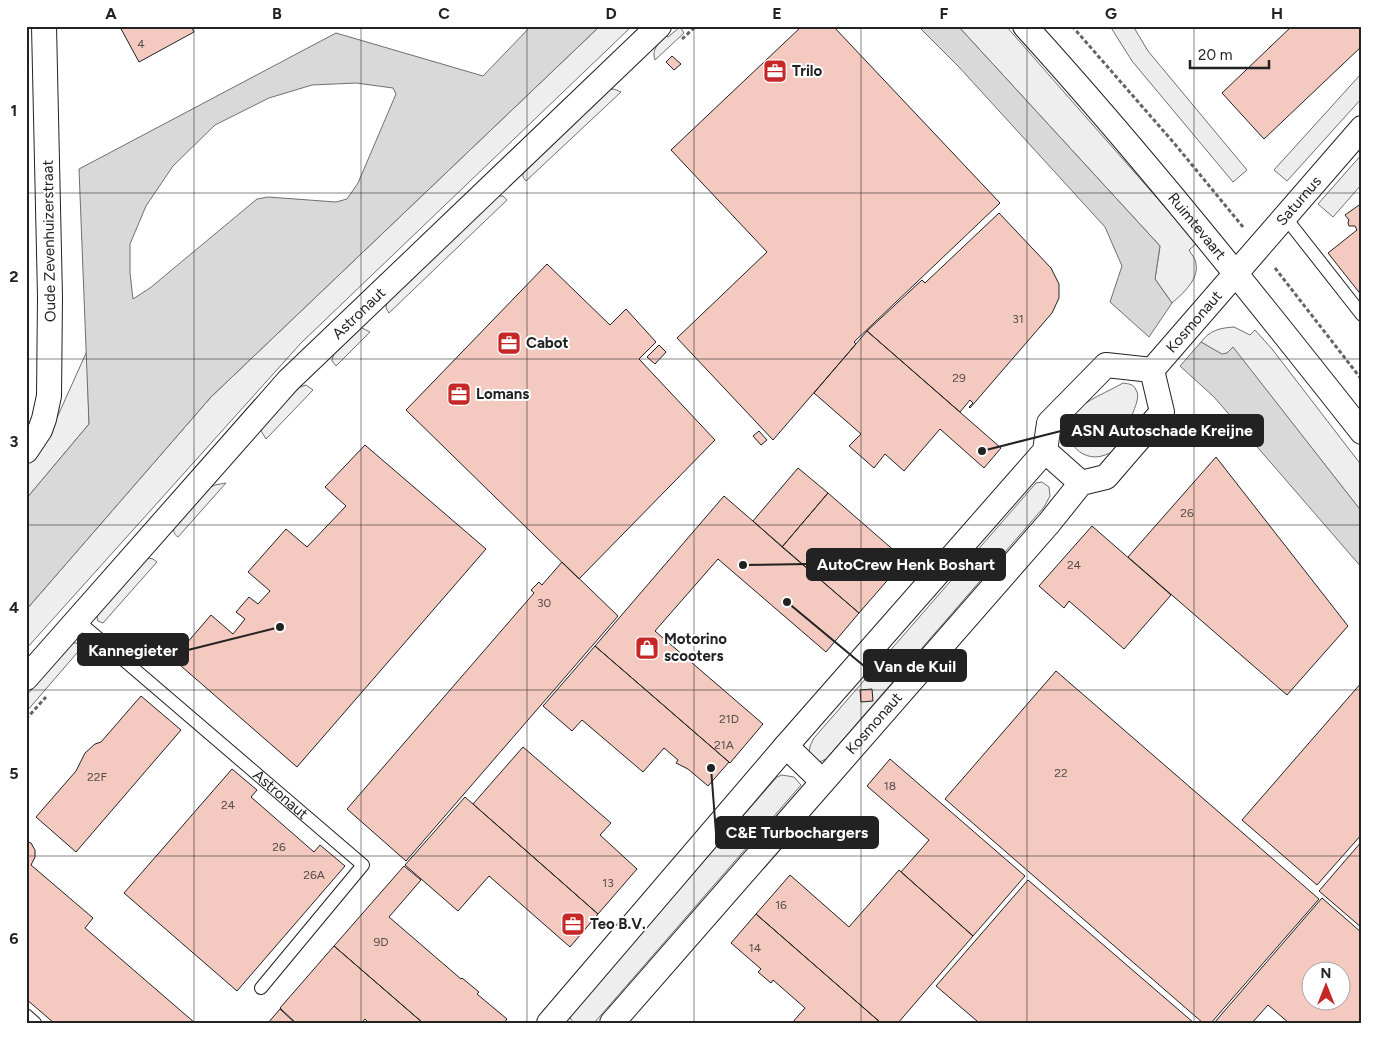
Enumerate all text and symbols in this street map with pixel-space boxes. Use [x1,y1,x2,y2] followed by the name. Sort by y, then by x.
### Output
[105,4,117,23] text: A
[272,4,282,23] text: B
[438,4,450,23] text: C
[605,4,617,23] text: D
[772,4,782,23] text: E
[940,4,949,23] text: F
[1105,4,1117,23] text: G
[1271,4,1283,23] text: H
[137,37,145,51] house number: 4
[1190,38,1269,70] scale bar
[1198,46,1232,64] text: 20 m
[762,58,788,84] office icon: Trilo
[792,62,822,80] place label: Trilo
[11,101,17,120] text: 1
[39,160,59,322] street label: Oude Zevenhuizerstraat
[1272,172,1325,229] street label: Saturnus
[1164,189,1230,264] street label: Ruimtevaart
[9,267,19,286] text: 2
[328,283,389,343] street label: Astronaut
[1162,287,1226,356] street label: Kosmonaut
[1012,312,1024,326] house number: 31
[496,330,522,356] office icon: Cabot
[526,334,569,352] place label: Cabot
[952,371,966,385] house number: 29
[446,381,472,407] office icon: Lomans
[476,385,529,403] place label: Lomans
[1061,415,1263,446] callout: ASN Autoschade Kreijne
[1071,421,1253,440] text: ASN Autoschade Kreijne
[10,432,19,451] text: 3
[1180,506,1194,520] house number: 26
[807,549,1005,580] callout: AutoCrew Henk Boshart
[817,555,995,574] text: AutoCrew Henk Boshart
[1067,558,1082,572] house number: 24
[537,596,551,610] house number: 30
[9,598,19,617] text: 4
[664,630,727,665] place label: Motorino scooters
[78,634,188,665] callout: Kannegieter
[634,635,660,661] shop icon: Motorino scooters
[88,641,178,660] text: Kannegieter
[864,650,966,681] callout: Van de Kuil
[874,657,956,676] text: Van de Kuil
[842,688,906,758] street label: Kosmonaut
[719,712,739,726] house number: 21D
[714,738,734,752] house number: 21A
[9,764,19,783] text: 5
[249,766,312,823] street label: Astronaut
[1054,766,1068,780] house number: 22
[87,770,107,784] house number: 22F
[884,779,896,793] house number: 18
[221,798,236,812] house number: 24
[716,817,878,848] callout: C&E Turbochargers
[726,823,869,842] text: C&E Turbochargers
[272,840,286,854] house number: 26
[303,868,325,882] house number: 26A
[602,876,614,890] house number: 13
[775,898,787,912] house number: 16
[560,911,586,937] office icon: Teo B.V.
[590,915,646,933] place label: Teo B.V.
[9,929,19,948] text: 6
[373,935,389,949] house number: 9D
[749,941,762,955] house number: 14
[1300,962,1350,1012] north arrow
[1321,965,1331,982] text: N

